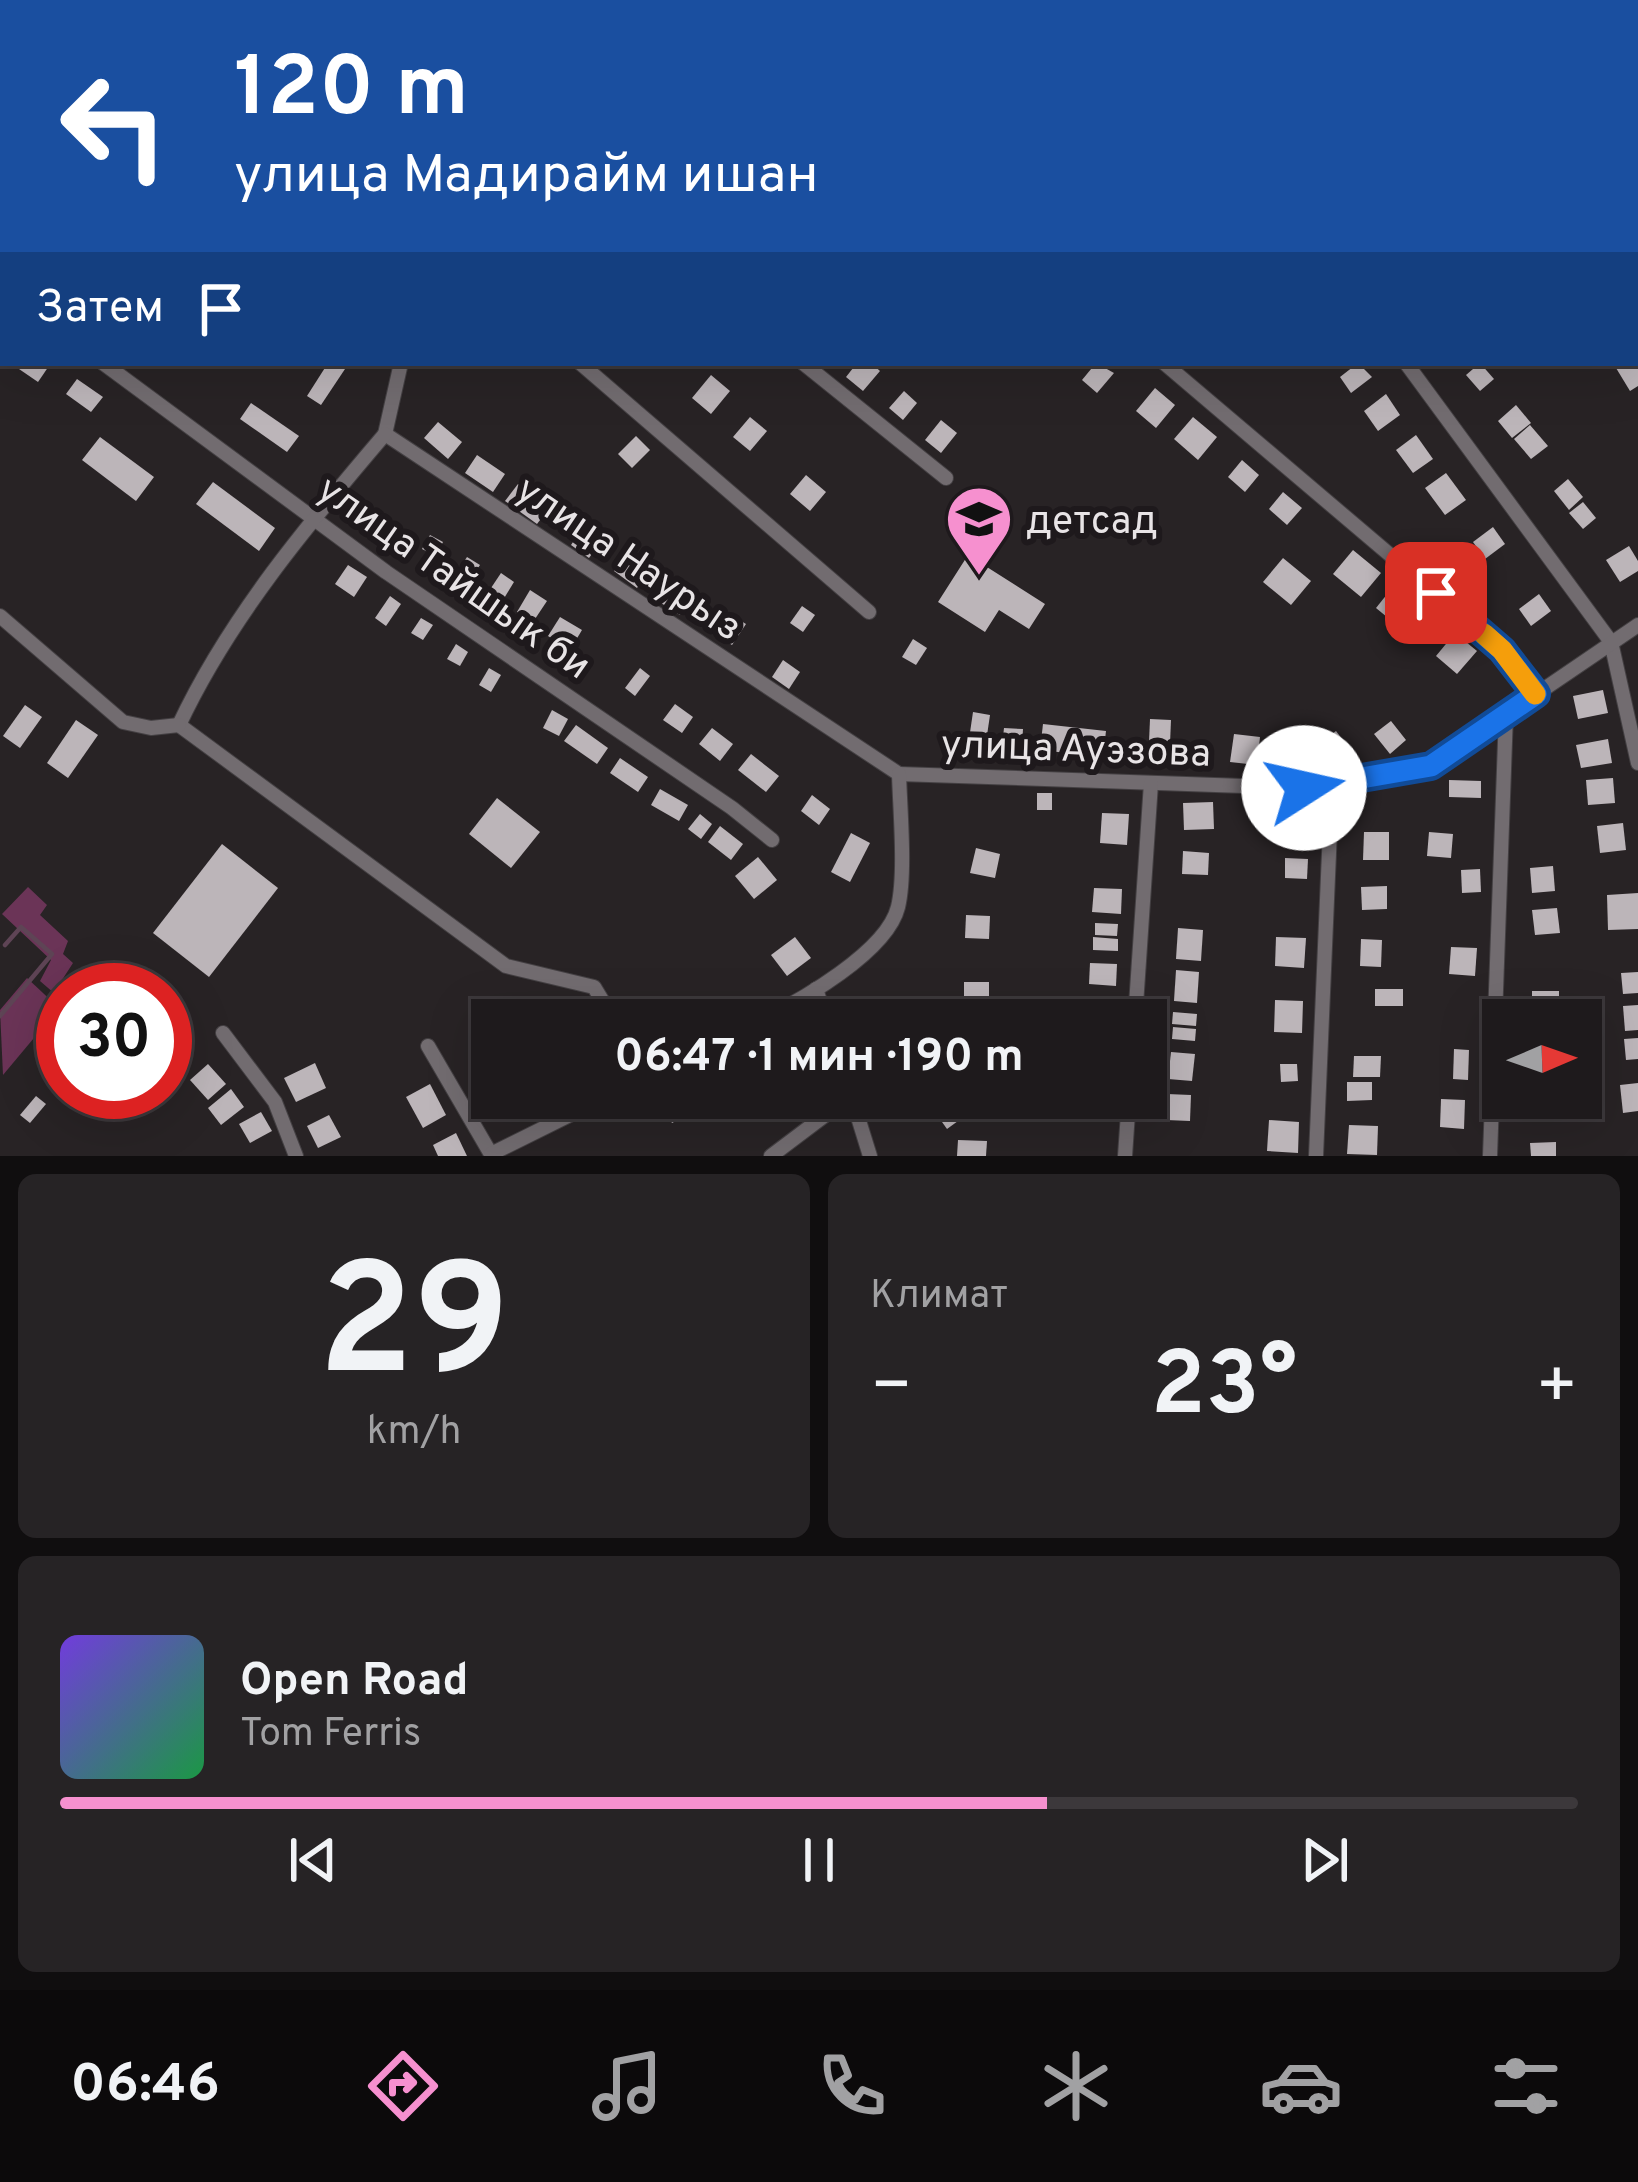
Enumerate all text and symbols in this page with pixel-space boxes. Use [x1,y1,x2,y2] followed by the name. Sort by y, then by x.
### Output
[234,39,469,145] text: 120 m
[36,48,192,204] icon: left
[234,143,819,212] text: улица Мадирайм ишан
[188,276,254,342] icon: arrive
[36,281,164,338] text: Затем
[306,467,599,692] street label: улица Тайшык би
[505,467,750,654] street label: улица Наурыз
[944,484,1014,578] school or university icon: детсад
[1026,499,1158,548] place label: детсад
[1385,542,1487,644] pin
[1403,560,1469,626] icon: arrive
[940,722,1212,781] street label: улица Ауэзова
[1241,725,1367,851] position arrow
[36,963,192,1119] speed limit sign: 30
[1482,999,1602,1119] north arrow
[1482,999,1602,1119] map controls
[614,1030,1024,1087] text: 06:47 · 1 мин · 190 m
[318,1232,510,1430] text: 29
[870,1273,1008,1322] text: Климат
[1151,1333,1297,1446] text: 23°
[870,1348,913,1431] text: −
[1535,1348,1578,1431] text: +
[367,1409,461,1458] text: km/h
[240,1654,468,1711] text: Open Road
[240,1711,421,1760] text: Tom Ferris
[280,1827,346,1893] icon: previous
[786,1827,852,1893] icon: pause
[1292,1827,1358,1893] icon: next
[361,2044,445,2128] icon: directions
[585,2044,669,2128] icon: music
[810,2044,894,2128] icon: phone
[1034,2044,1118,2128] icon: climate
[1259,2044,1343,2128] icon: car
[1484,2044,1568,2128] icon: filters
[70,2052,220,2121] text: 06:46

